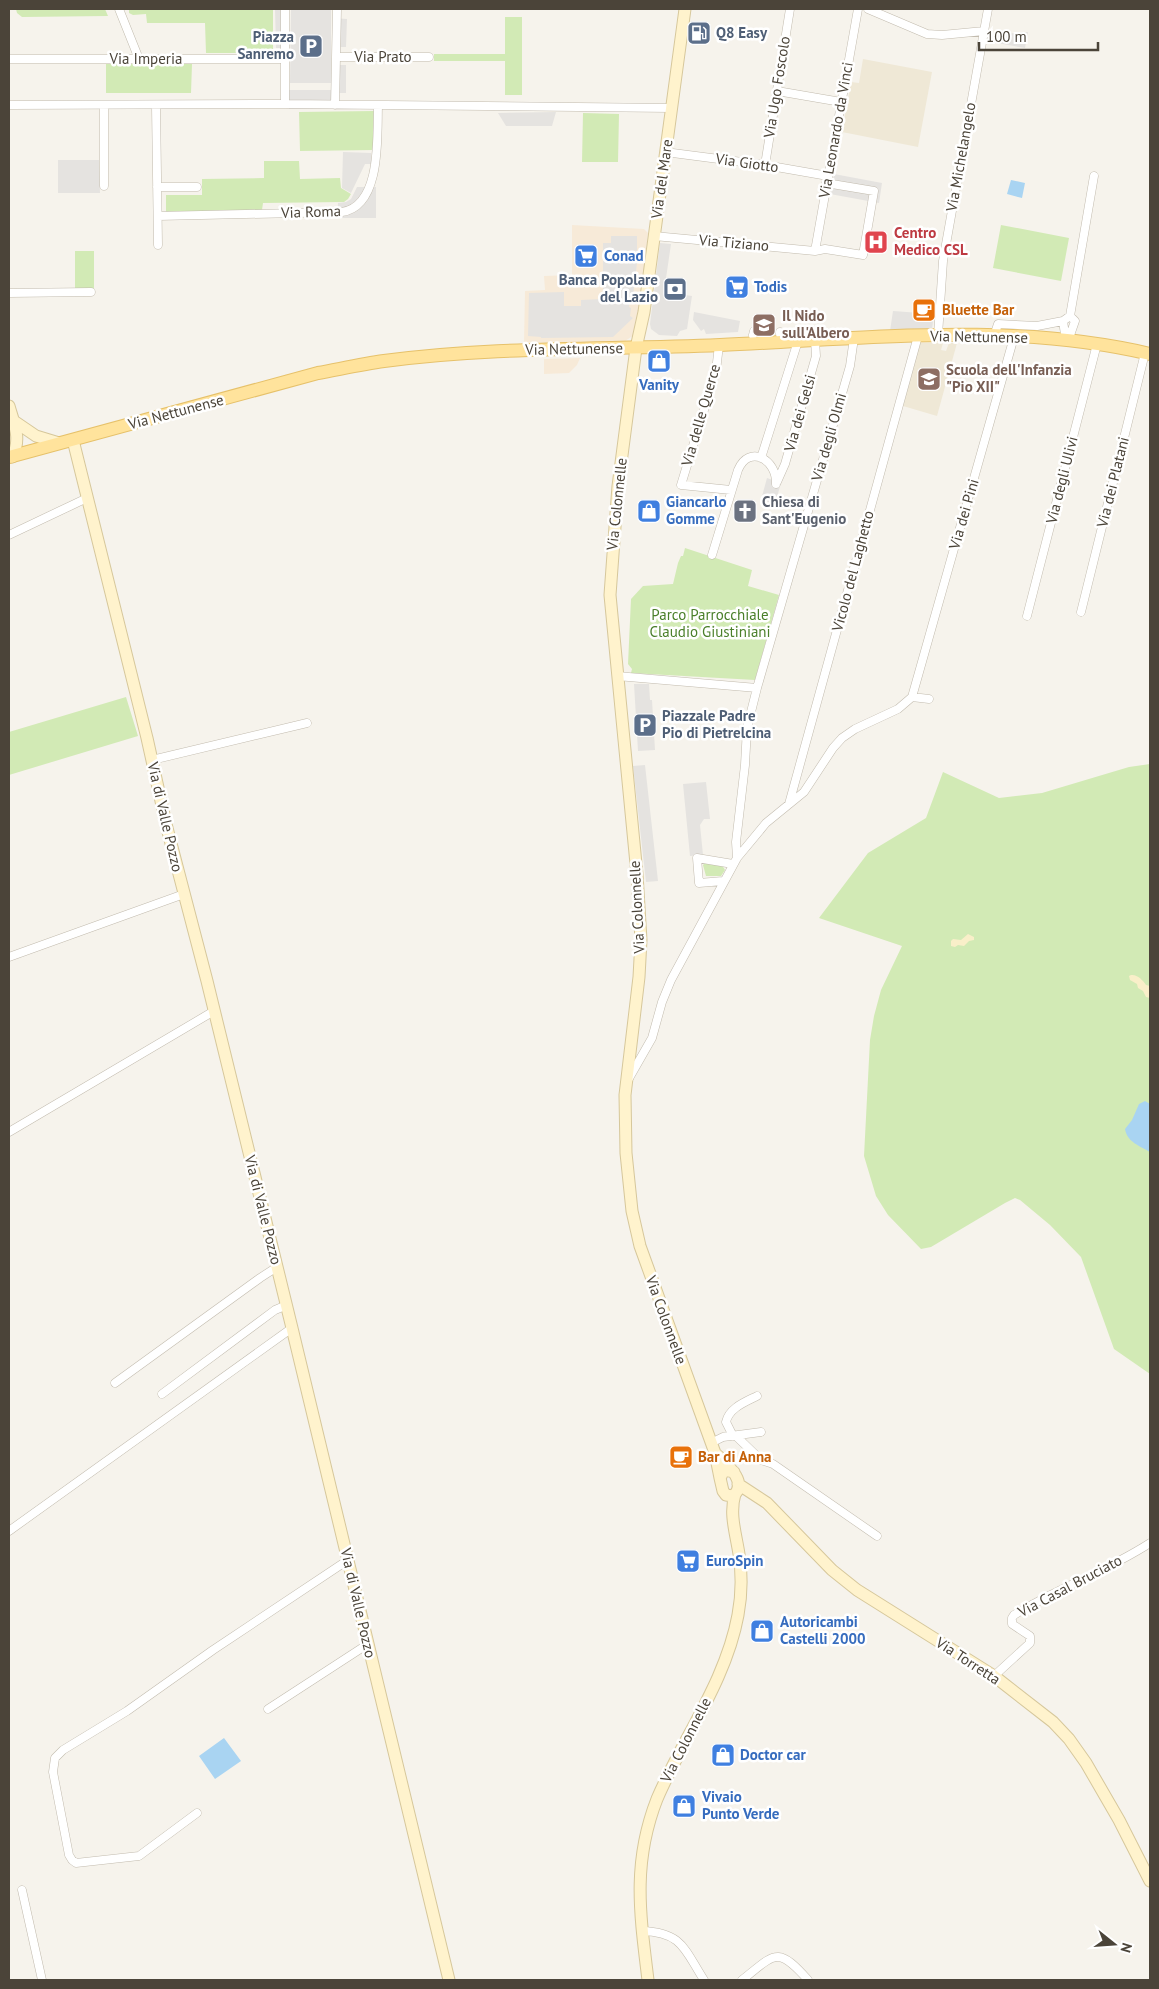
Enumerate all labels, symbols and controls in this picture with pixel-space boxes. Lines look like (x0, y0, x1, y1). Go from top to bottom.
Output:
fuel station icon: Q8 Easy (686, 20, 712, 46)
scale bar (979, 20, 1098, 52)
place label: Q8 Easy (716, 23, 768, 42)
place label: Piazza Sanremo (237, 27, 294, 63)
text: 100 m (986, 27, 1027, 46)
parking icon: Piazza Sanremo (298, 33, 324, 59)
street label: Via Ugo Foscolo (759, 35, 794, 140)
street label: Via Prato (353, 47, 412, 66)
street label: Via Imperia (109, 49, 182, 68)
street label: Via Leonardo da Vinci (814, 60, 857, 200)
street label: Via Michelangelo (941, 101, 979, 214)
street label: Via del Mare (646, 138, 676, 221)
street label: Via Giotto (713, 149, 780, 176)
street label: Via Roma (280, 201, 341, 222)
place label: Centro Medico CSL (894, 223, 968, 259)
hospital icon: Centro Medico CSL (863, 229, 889, 255)
street label: Via Tiziano (697, 230, 770, 255)
supermarket icon: Conad (573, 243, 599, 269)
place label: Conad (604, 246, 644, 265)
place label: Banca Popolare del Lazio (559, 270, 658, 306)
supermarket icon: Todis (724, 274, 750, 300)
bank icon: Banca Popolare del Lazio (662, 276, 688, 302)
place label: Todis (754, 277, 787, 296)
cafe icon: Bluette Bar (911, 297, 937, 323)
place label: Bluette Bar (942, 300, 1015, 319)
place label: Il Nido sull'Albero (782, 306, 850, 342)
school or university icon: Il Nido sull'Albero (751, 312, 777, 338)
street label: Via Nettunense (929, 326, 1028, 347)
street label: Via Nettunense (524, 338, 623, 359)
shop icon: Vanity (646, 348, 672, 374)
place label: Scuola dell'Infanzia "Pio XII" (946, 360, 1072, 396)
street label: Via delle Querce (677, 362, 724, 469)
school or university icon: Scuola dell'Infanzia "Pio XII" (916, 366, 942, 392)
street label: Via dei Gelsi (779, 372, 820, 455)
place label: Vanity (638, 375, 680, 394)
street label: Via Nettunense (125, 390, 226, 434)
street label: Via degli Olmi (807, 391, 850, 484)
street label: Via degli Ulivi (1041, 434, 1082, 527)
street label: Via dei Platani (1092, 435, 1133, 530)
street label: Via Colonnelle (602, 457, 631, 552)
street label: Via dei Pini (944, 476, 983, 552)
place label: Giancarlo Gomme (666, 492, 726, 528)
place label: Chiesa di Sant'Eugenio (762, 492, 846, 528)
shop icon: Giancarlo Gomme (636, 498, 662, 524)
church icon: Chiesa di Sant'Eugenio (732, 498, 758, 524)
street label: Vicolo del Laghetto (827, 508, 878, 634)
park label: Parco Parrocchiale Claudio Giustiniani (649, 605, 771, 641)
place label: Piazzale Padre Pio di Pietrelcina (662, 706, 771, 742)
parking icon: Piazzale Padre Pio di Pietrelcina (632, 712, 658, 738)
street label: Via di Valle Pozzo (143, 759, 187, 874)
street label: Via Colonnelle (625, 860, 648, 955)
street label: Via di Valle Pozzo (240, 1152, 286, 1267)
street label: Via Colonnelle (641, 1272, 691, 1367)
cafe icon: Bar di Anna (668, 1444, 694, 1470)
place label: Bar di Anna (698, 1447, 772, 1466)
street label: Via di Valle Pozzo (336, 1545, 380, 1660)
supermarket icon: EuroSpin (675, 1548, 701, 1574)
street label: Via Casal Bruciato (1014, 1550, 1125, 1621)
place label: EuroSpin (706, 1551, 763, 1570)
place label: Autoricambi Castelli 2000 (780, 1612, 865, 1648)
shop icon: Autoricambi Castelli 2000 (749, 1618, 775, 1644)
street label: Via Torretta (931, 1632, 1004, 1689)
street label: Via Colonnelle (656, 1694, 715, 1786)
shop icon: Doctor car (710, 1742, 736, 1768)
place label: Doctor car (740, 1745, 806, 1764)
place label: Vivaio Punto Verde (701, 1787, 780, 1823)
shop icon: Vivaio Punto Verde (671, 1793, 697, 1819)
north arrow (1089, 1919, 1139, 1969)
text: N (1116, 1941, 1136, 1955)

